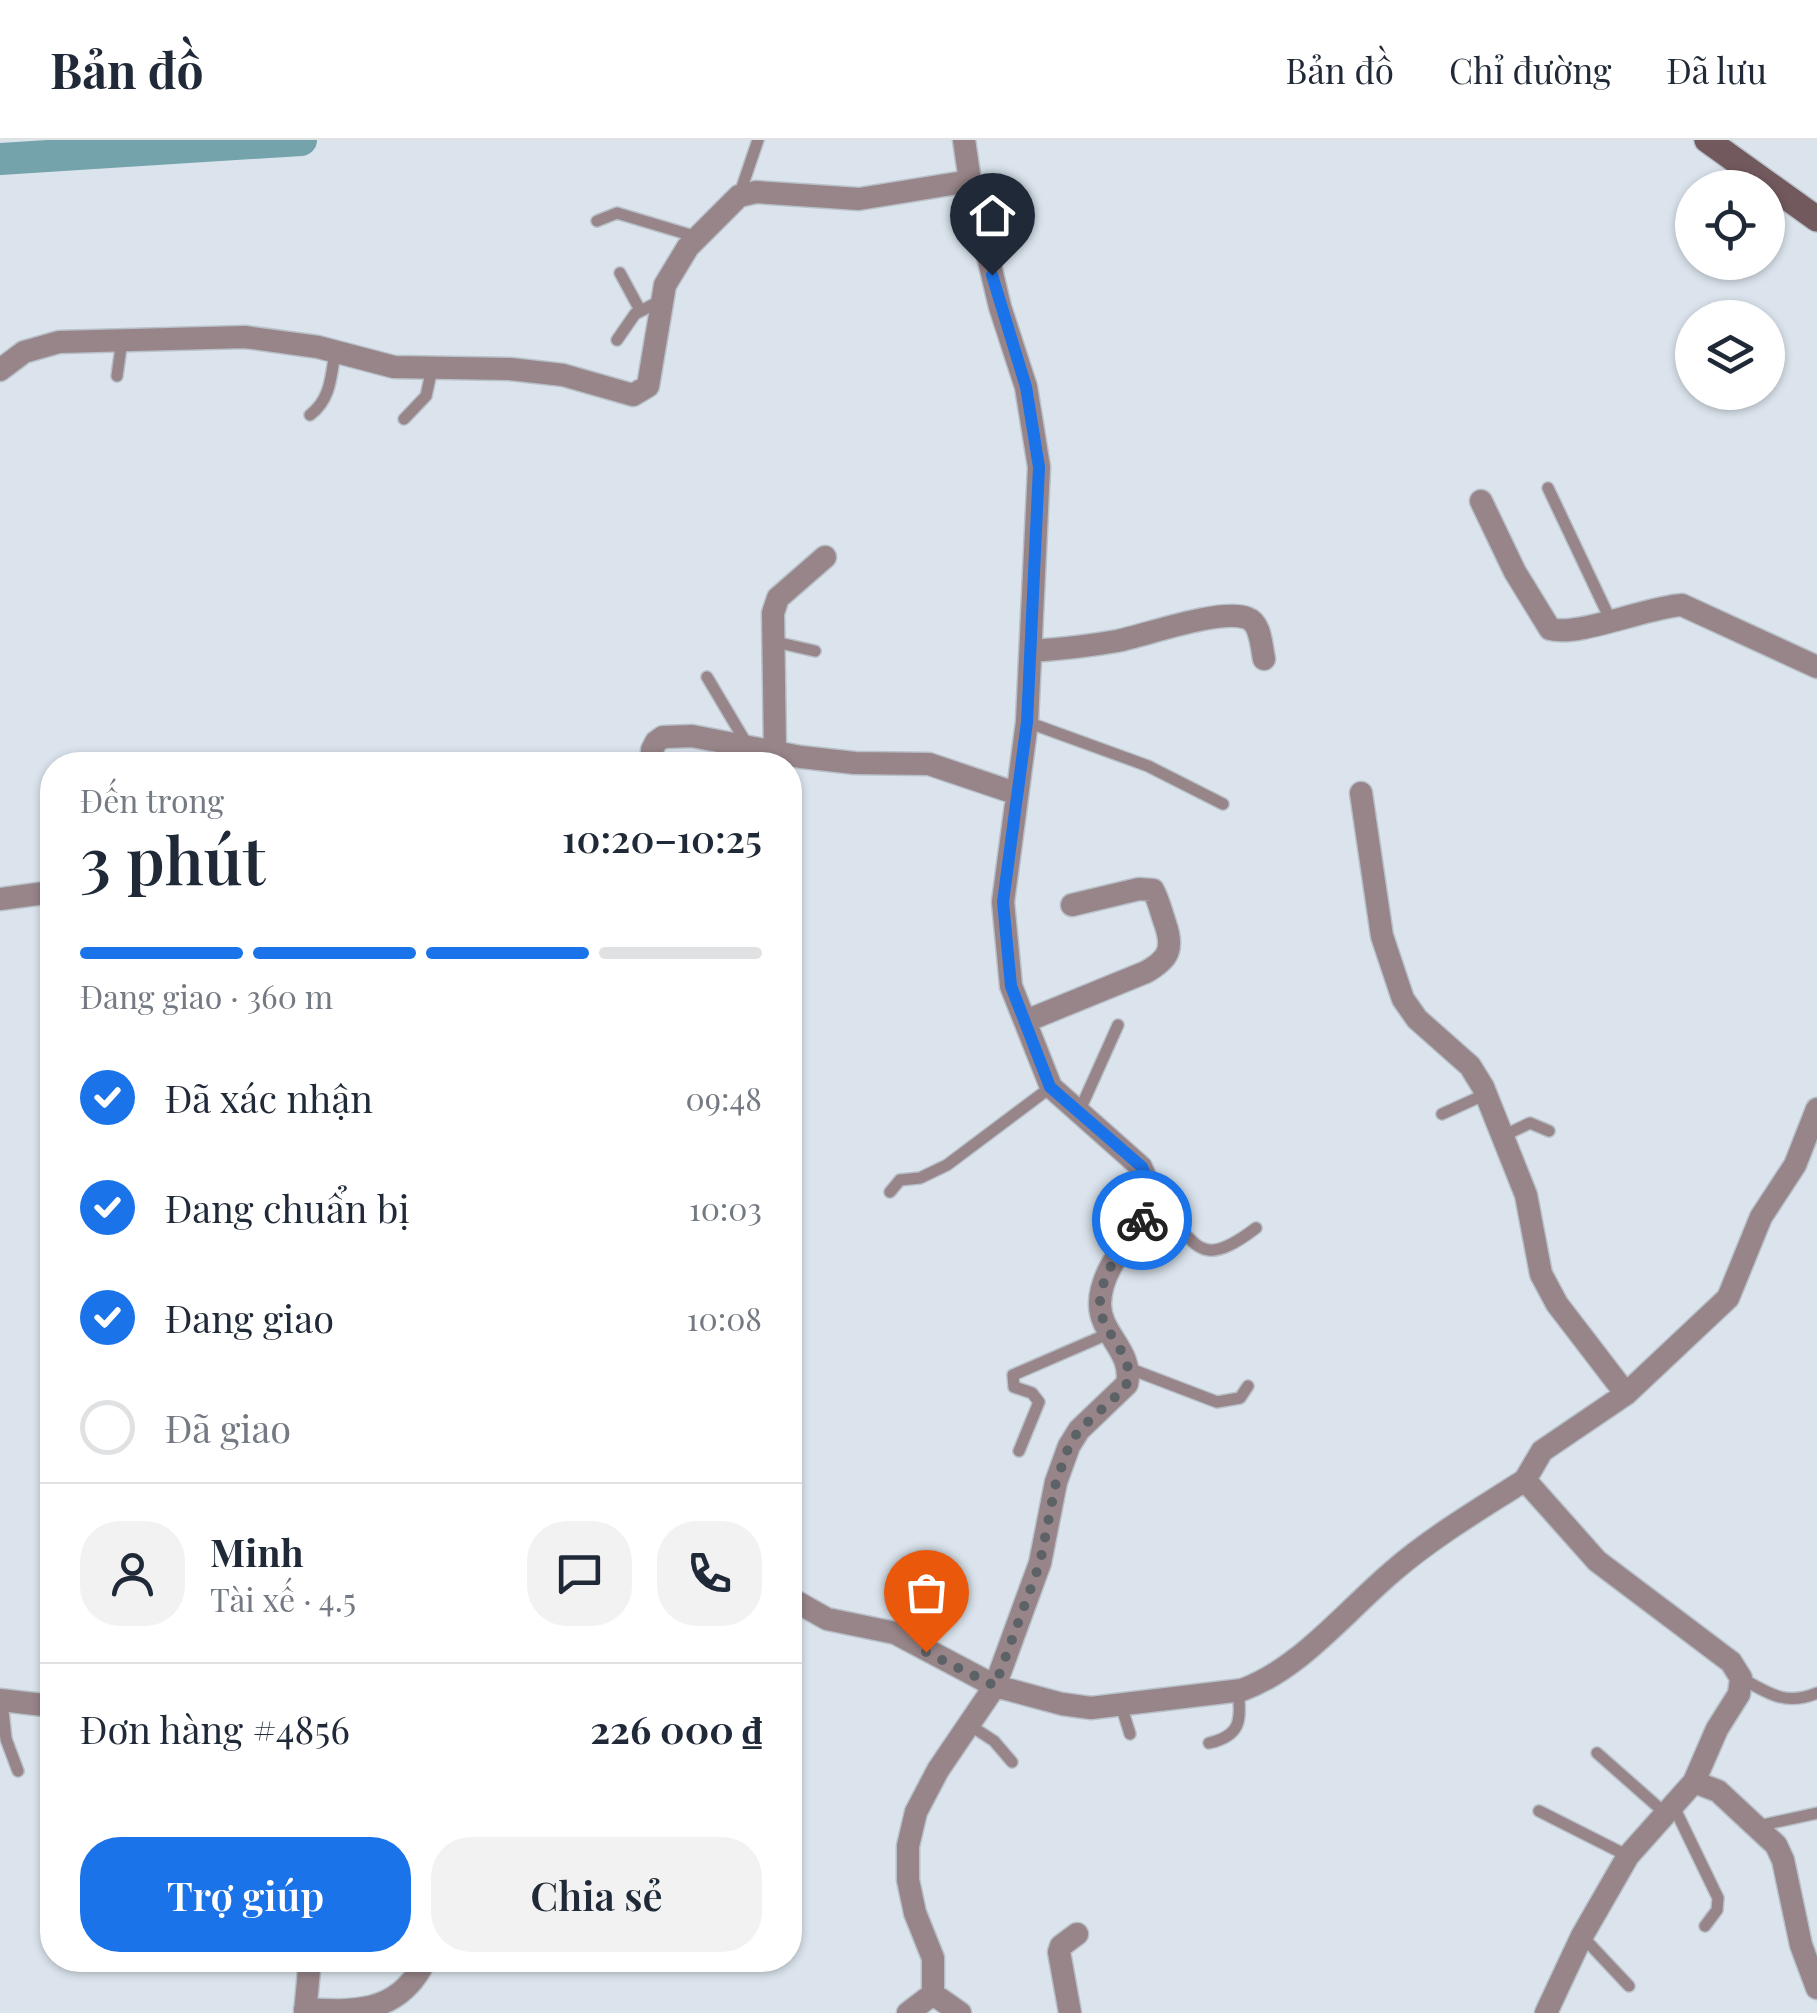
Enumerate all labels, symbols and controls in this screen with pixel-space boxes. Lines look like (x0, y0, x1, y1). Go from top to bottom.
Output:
text: Bản đồ (50, 37, 204, 101)
text: Bản đồ (1286, 46, 1394, 93)
text: Chỉ đường (1449, 46, 1612, 93)
text: Đã lưu (1667, 46, 1767, 93)
map controls (1675, 170, 1785, 410)
button: locate (1675, 170, 1785, 280)
pin (950, 173, 1035, 276)
icon: home (965, 188, 1020, 243)
button: layers (1675, 300, 1785, 410)
text: Đến trong (80, 778, 224, 821)
text: 10:20–10:25 (562, 812, 762, 863)
text: 3 phút (80, 815, 266, 901)
text: Đang giao · 360 m (80, 974, 333, 1017)
icon: check (80, 1070, 135, 1125)
text: Đã xác nhận (165, 1072, 373, 1123)
text: 09:48 (686, 1076, 762, 1119)
courier (1092, 1170, 1192, 1270)
icon: check (80, 1180, 135, 1235)
text: Đang chuẩn bị (165, 1182, 410, 1233)
text: 10:03 (689, 1186, 762, 1229)
icon: bike (1115, 1193, 1170, 1248)
icon: check (80, 1290, 135, 1345)
text: Đang giao (165, 1292, 334, 1343)
text: 10:08 (687, 1296, 762, 1339)
text: Đã giao (165, 1402, 291, 1453)
button: person (80, 1521, 185, 1626)
button: chat (527, 1521, 632, 1626)
button: phone (657, 1521, 762, 1626)
text: Minh (210, 1526, 304, 1577)
pin (884, 1550, 969, 1653)
icon: bag (899, 1565, 954, 1620)
text: Tài xế · 4.5 (210, 1577, 356, 1620)
text: Đơn hàng #4856 (80, 1703, 350, 1754)
text: 226 000 ₫ (590, 1703, 762, 1754)
button: Trợ giúp (80, 1837, 411, 1952)
button: Chia sẻ (431, 1837, 762, 1952)

